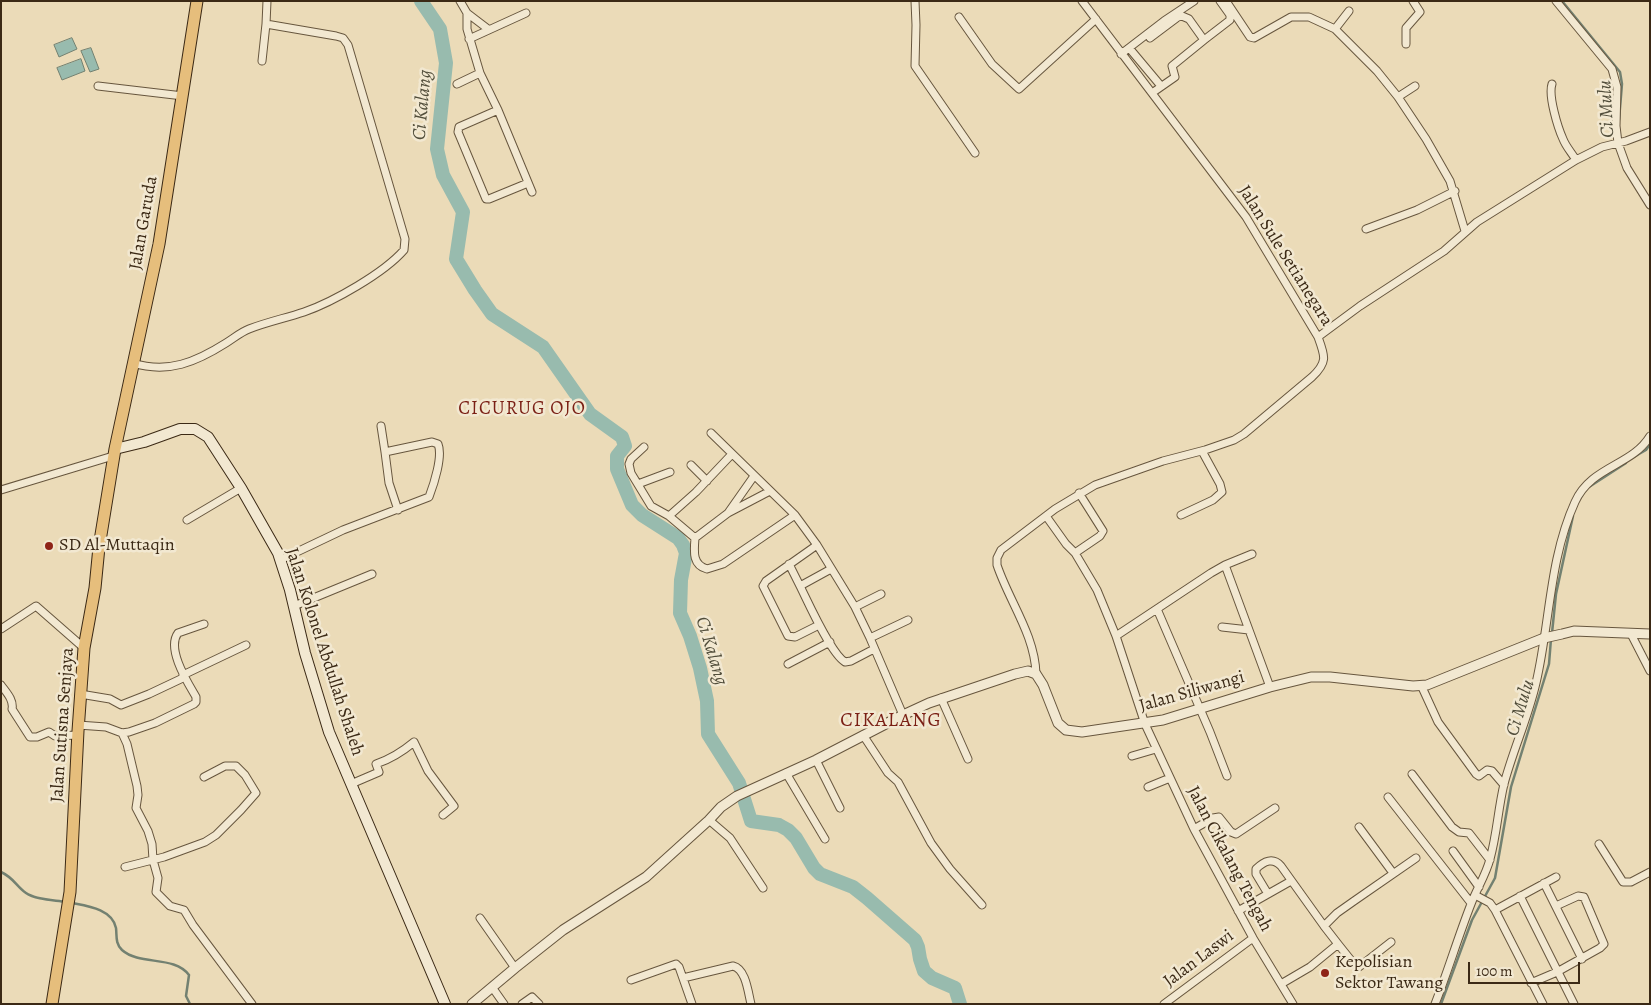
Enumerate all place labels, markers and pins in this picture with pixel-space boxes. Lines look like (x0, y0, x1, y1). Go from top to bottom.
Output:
place label: SD Al-Muttaqin (59, 535, 175, 557)
marker: SD Al-Muttaqin (43, 540, 55, 552)
place label: Kepolisian Sektor Tawang (1335, 952, 1443, 994)
marker: Kepolisian Sektor Tawang (1319, 967, 1331, 979)

